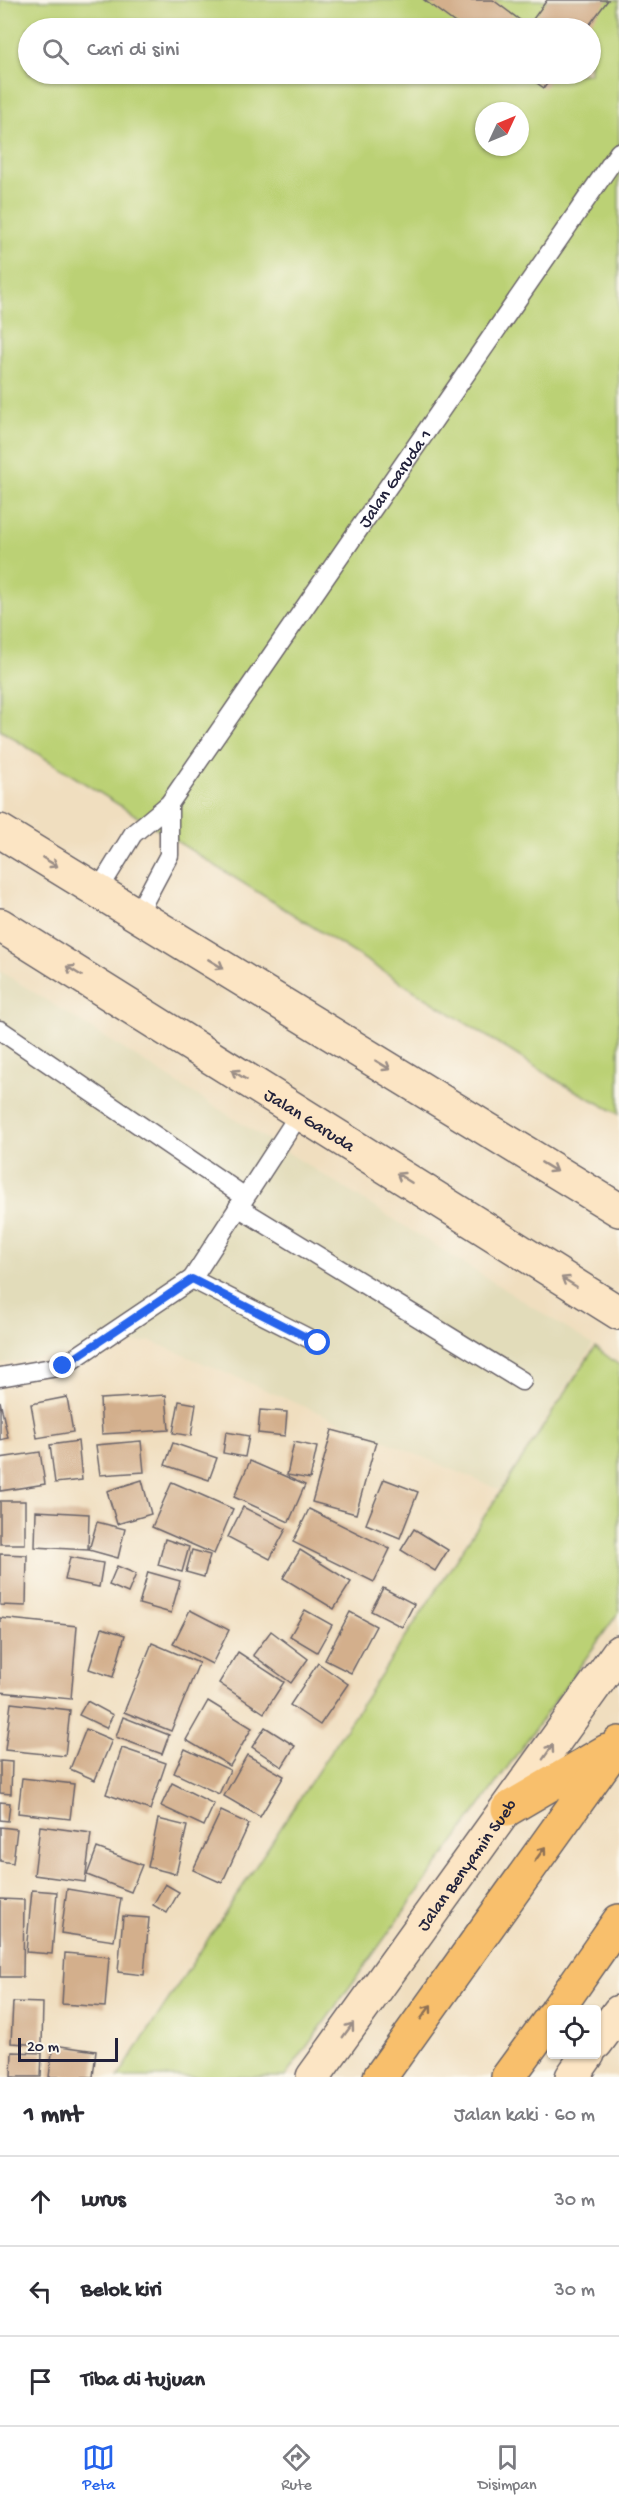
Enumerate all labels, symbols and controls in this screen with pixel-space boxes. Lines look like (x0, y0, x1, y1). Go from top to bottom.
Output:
search box (18, 18, 601, 84)
icon: search (39, 35, 72, 68)
text: Cari di sini (87, 38, 180, 64)
north arrow (475, 102, 529, 156)
street label: Jalan Garuda 1 (355, 426, 437, 532)
one-way arrow (41, 856, 58, 868)
one-way arrow (207, 958, 224, 970)
one-way arrow (66, 965, 83, 977)
one-way arrow (374, 1060, 391, 1072)
one-way arrow (231, 1068, 248, 1080)
street label: Jalan Garuda (260, 1085, 359, 1158)
one-way arrow (540, 1161, 557, 1173)
one-way arrow (396, 1172, 413, 1184)
one-way arrow (561, 1276, 578, 1289)
route start (304, 1329, 330, 1355)
route end (49, 1352, 75, 1378)
one-way arrow (542, 1745, 554, 1761)
street label: Jalan Benyamin Sueb (414, 1795, 523, 1936)
one-way arrow (533, 1846, 546, 1862)
one-way arrow (420, 2005, 432, 2021)
map controls (547, 2005, 601, 2059)
button: locate (547, 2005, 601, 2059)
one-way arrow (342, 2022, 354, 2038)
scale bar (18, 2035, 118, 2062)
text: 20 m (27, 2039, 59, 2058)
text: 1 mnt (24, 2101, 82, 2132)
text: Jalan kaki · 60 m (454, 2105, 595, 2128)
icon: ahead (24, 2185, 57, 2218)
text: Lurus (81, 2188, 126, 2214)
text: 30 m (554, 2190, 595, 2213)
icon: left (24, 2275, 57, 2308)
text: Belok kiri (81, 2278, 162, 2304)
text: 30 m (554, 2280, 595, 2303)
icon: arrive (24, 2365, 57, 2398)
text: Tiba di tujuan (81, 2368, 205, 2394)
tab: Peta (82, 2441, 115, 2496)
tab: Rute (280, 2441, 313, 2496)
tab: Disimpan (478, 2441, 537, 2496)

